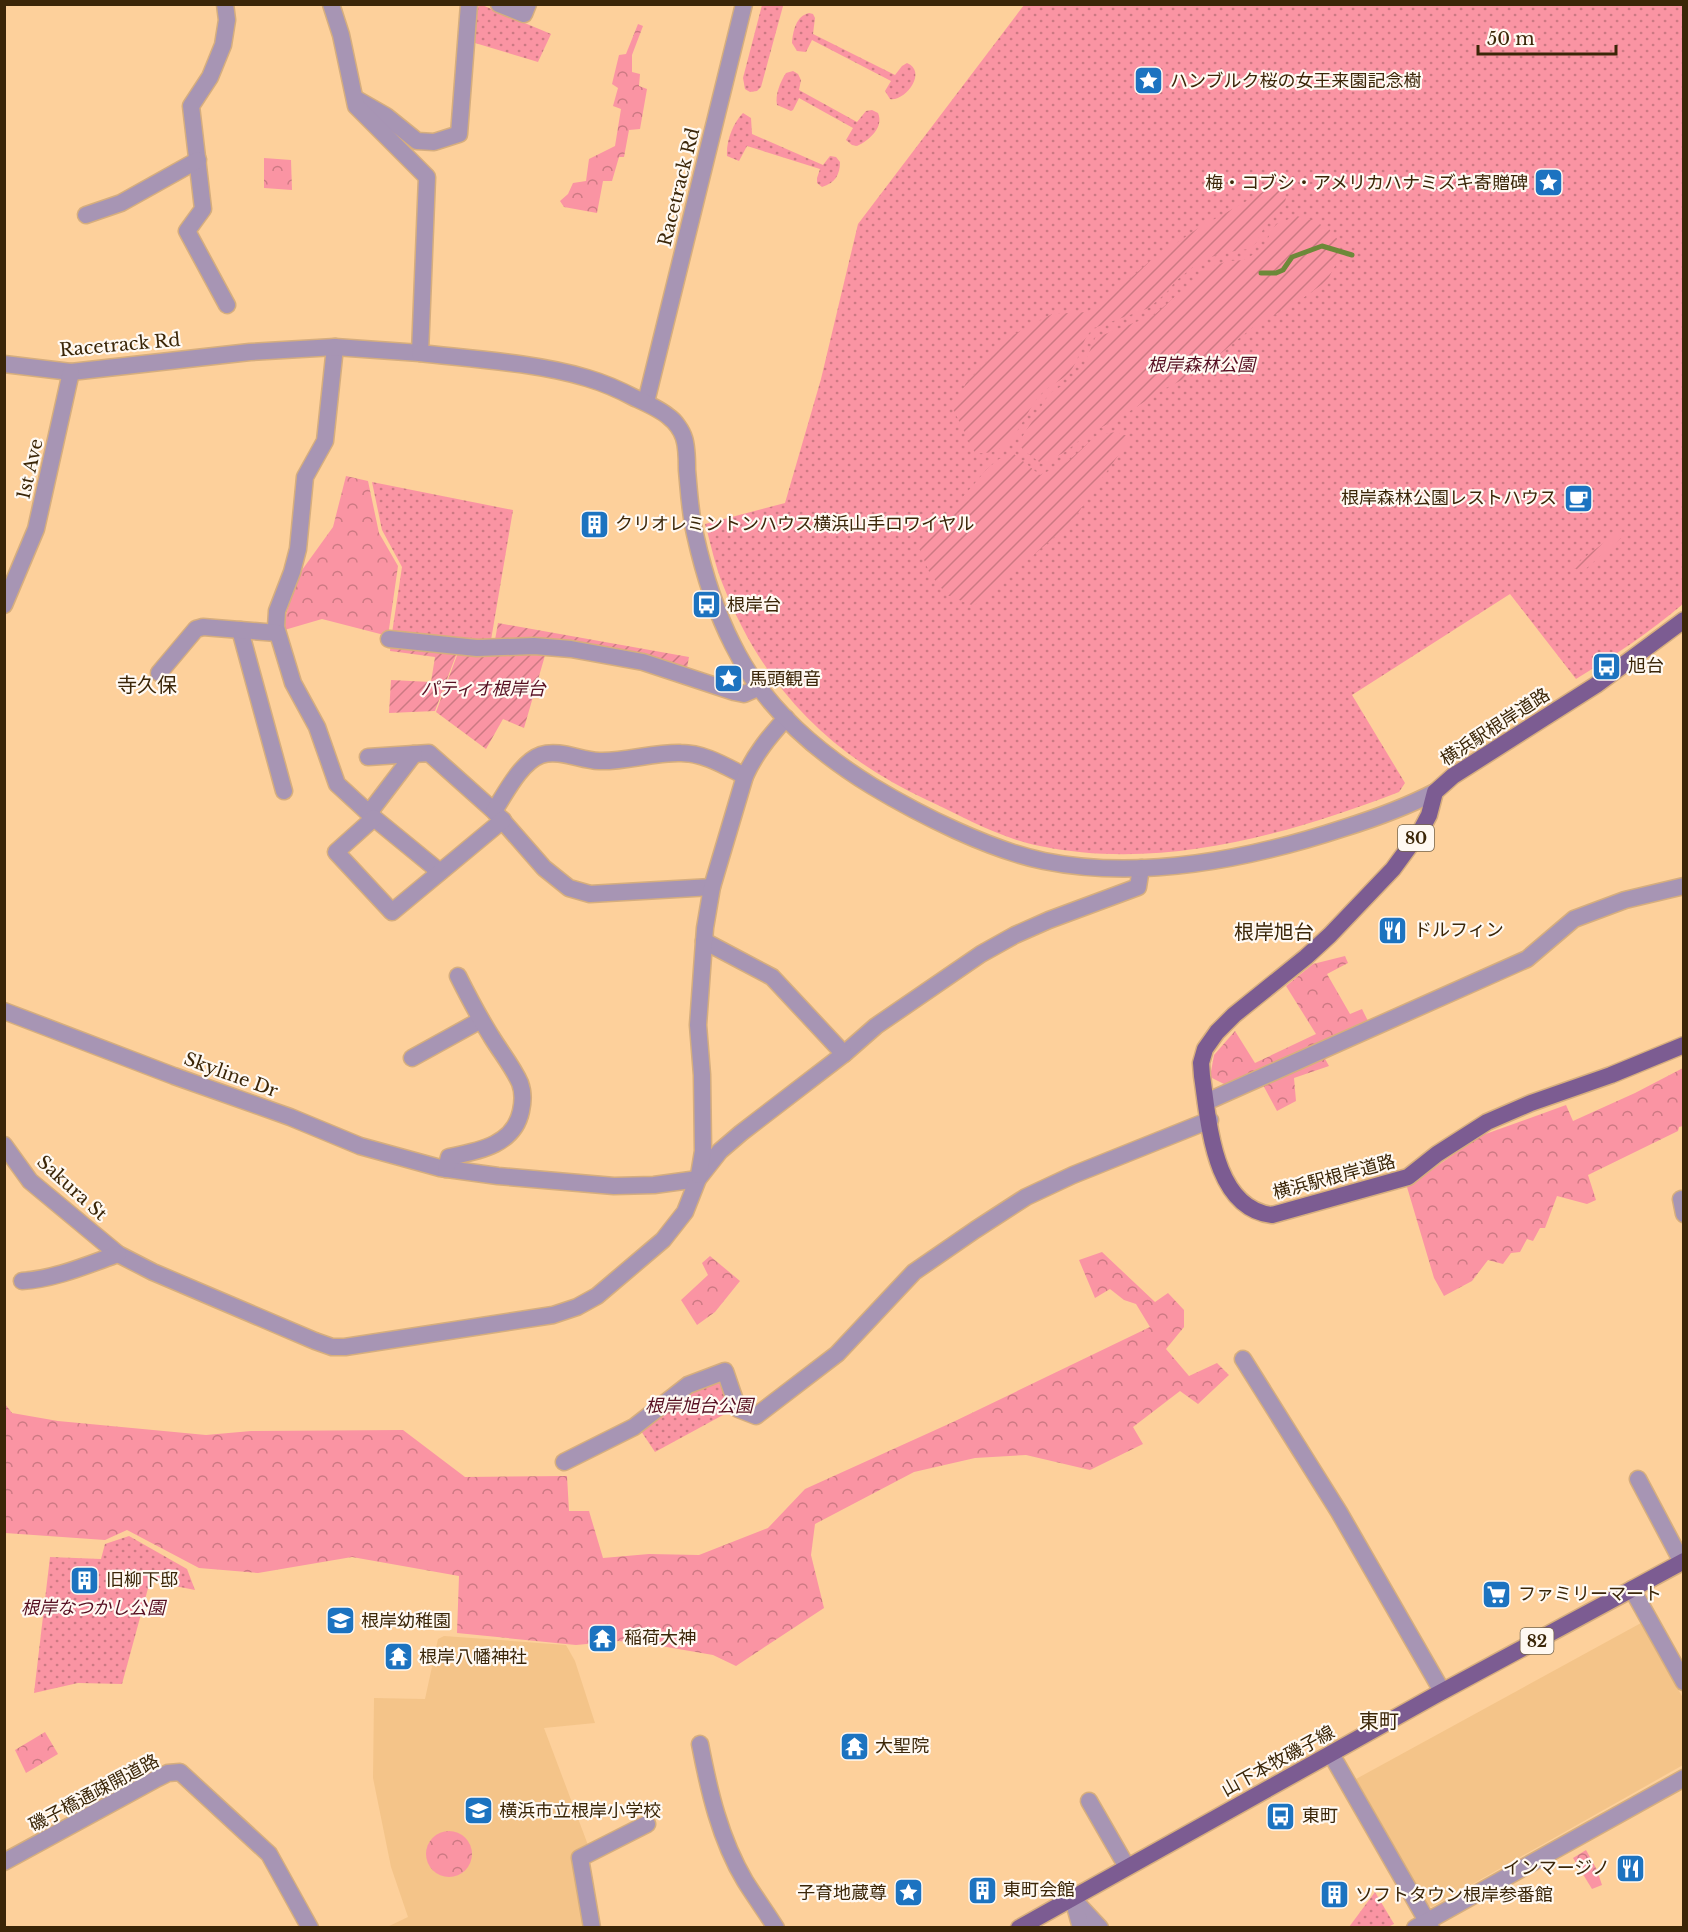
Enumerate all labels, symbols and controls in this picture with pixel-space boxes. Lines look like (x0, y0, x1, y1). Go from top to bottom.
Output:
scale bar (1478, 18, 1616, 56)
text: 50 m (1487, 28, 1535, 50)
place icon: ハンブルク桜の女王来園記念樹 (1133, 65, 1165, 97)
place label: ハンブルク桜の女王来園記念樹 (1170, 70, 1421, 92)
street label: Racetrack Rd (654, 125, 704, 249)
place icon: 梅・コブシ・アメリカハナミズキ寄贈碑 (1533, 167, 1565, 199)
place label: 梅・コブシ・アメリカハナミズキ寄贈碑 (1205, 172, 1528, 194)
street label: Racetrack Rd (59, 329, 181, 361)
park label: 根岸森林公園 (1147, 354, 1258, 376)
street label: 1st Ave (12, 437, 48, 501)
cafe icon: 根岸森林公園レストハウス (1562, 482, 1594, 514)
place label: 根岸森林公園レストハウス (1341, 487, 1557, 509)
building icon: クリオレミントンハウス横浜山手ロワイヤル (578, 508, 610, 540)
place label: クリオレミントンハウス横浜山手ロワイヤル (615, 513, 974, 535)
bus stop icon: 根岸台 (690, 589, 722, 621)
place label: 根岸台 (727, 594, 781, 616)
bus stop icon: 旭台 (1591, 650, 1623, 682)
place label: 旭台 (1628, 655, 1664, 677)
place icon: 馬頭観音 (712, 663, 744, 695)
place label: 馬頭観音 (749, 668, 821, 690)
district label: 寺久保 (117, 673, 177, 697)
park label: パティオ根岸台 (421, 678, 547, 700)
street label: 横浜駅根岸道路 (1436, 683, 1554, 771)
road number: 80 (1398, 825, 1434, 851)
restaurant icon: ドルフィン (1377, 914, 1409, 946)
place label: ドルフィン (1414, 919, 1504, 941)
district label: 根岸旭台 (1234, 920, 1314, 944)
street label: Skyline Dr (181, 1048, 281, 1102)
street label: 横浜駅根岸道路 (1270, 1150, 1398, 1204)
street label: Sakura St (32, 1151, 112, 1225)
park label: 根岸旭台公園 (645, 1395, 756, 1417)
building icon: 旧柳下邸 (69, 1564, 101, 1596)
place label: 旧柳下邸 (106, 1569, 178, 1591)
supermarket icon: ファミリーマート (1481, 1578, 1513, 1610)
place label: ファミリーマート (1518, 1583, 1662, 1605)
park label: 根岸なつかし公園 (21, 1597, 168, 1619)
school or university icon: 根岸幼稚園 (324, 1605, 356, 1637)
place label: 根岸幼稚園 (361, 1610, 451, 1632)
temple icon: 稲荷大神 (587, 1622, 619, 1654)
place label: 稲荷大神 (624, 1627, 696, 1649)
road number: 82 (1520, 1628, 1554, 1654)
temple icon: 根岸八幡神社 (382, 1641, 414, 1673)
place label: 根岸八幡神社 (419, 1646, 527, 1668)
district label: 東町 (1359, 1709, 1399, 1733)
street label: 山下本牧磯子線 (1218, 1721, 1338, 1801)
temple icon: 大聖院 (838, 1730, 870, 1762)
place label: 大聖院 (875, 1735, 929, 1757)
street label: 磯子橋通疎開道路 (25, 1749, 163, 1837)
school or university icon: 横浜市立根岸小学校 (462, 1795, 494, 1827)
place label: 横浜市立根岸小学校 (499, 1800, 661, 1822)
bus stop icon: 東町 (1265, 1800, 1297, 1832)
place label: 東町 (1302, 1805, 1338, 1827)
restaurant icon: インマージノ (1615, 1852, 1647, 1884)
place label: インマージノ (1503, 1857, 1610, 1879)
building icon: 東町会館 (966, 1874, 998, 1906)
place icon: 子育地蔵尊 (892, 1877, 924, 1909)
place label: 東町会館 (1003, 1879, 1075, 1901)
building icon: ソフトタウン根岸参番館 (1318, 1879, 1350, 1911)
place label: 子育地蔵尊 (797, 1882, 887, 1904)
place label: ソフトタウン根岸参番館 (1355, 1884, 1553, 1906)

